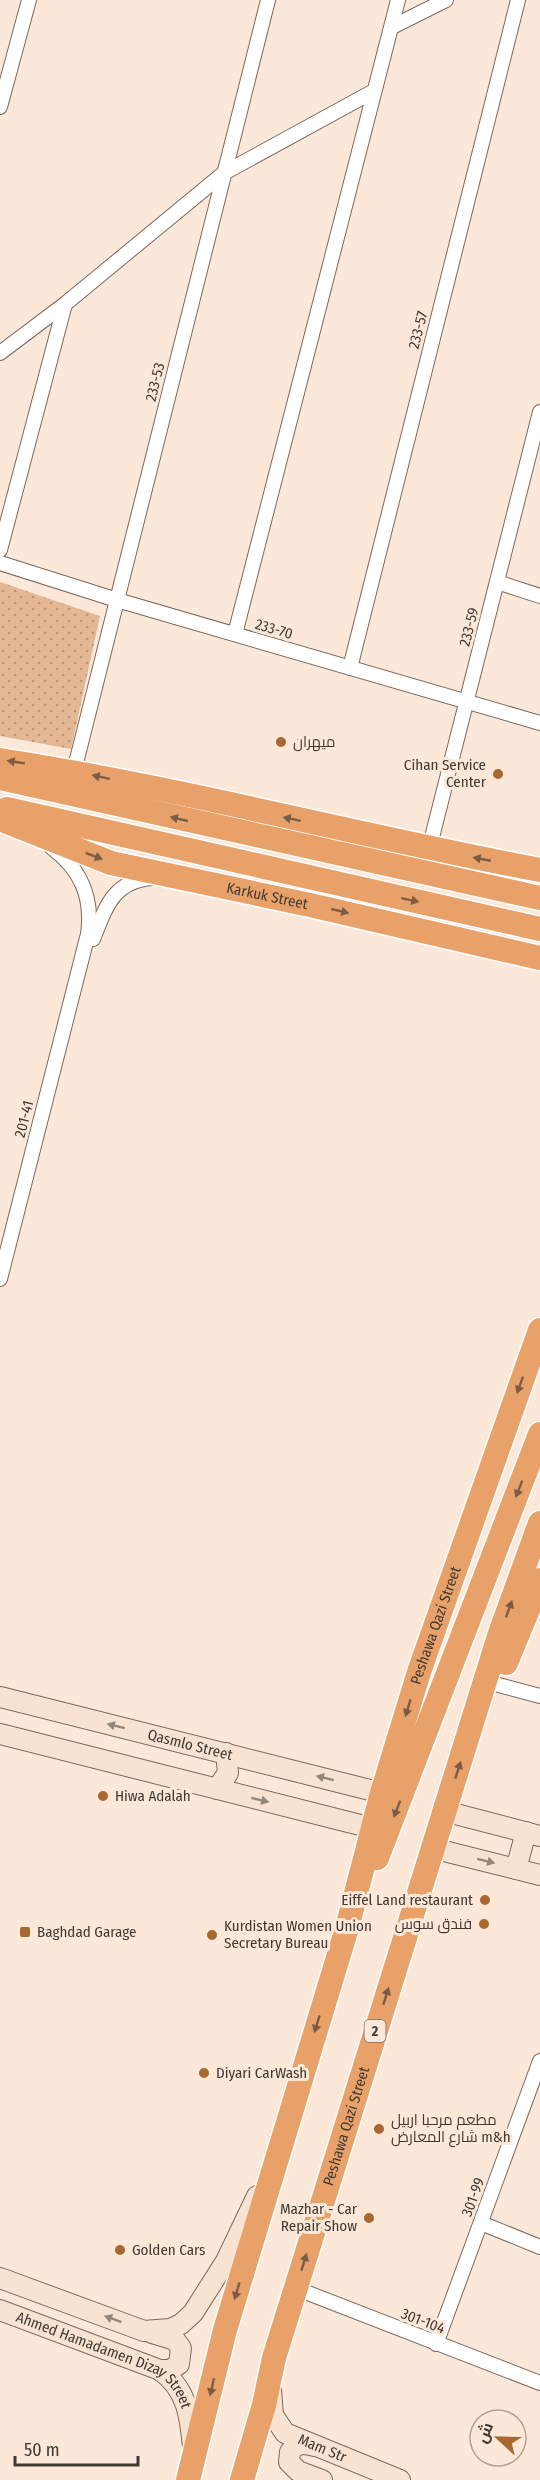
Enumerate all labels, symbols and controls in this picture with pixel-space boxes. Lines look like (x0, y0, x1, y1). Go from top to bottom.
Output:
street label: 233-57 (405, 309, 431, 351)
street label: 233-53 (142, 361, 169, 403)
street label: 233-59 (455, 606, 483, 648)
street label: 233-70 (253, 615, 295, 643)
place label: میهران (293, 733, 335, 752)
marker: میهران (274, 735, 288, 749)
place label: Cihan Service Center (404, 756, 487, 791)
one-way arrow (7, 758, 26, 767)
marker: Cihan Service Center (491, 767, 505, 781)
one-way arrow (91, 772, 110, 781)
one-way arrow (170, 813, 189, 823)
one-way arrow (282, 814, 301, 823)
one-way arrow (85, 851, 103, 861)
one-way arrow (473, 854, 492, 863)
street label: Karkuk Street (225, 879, 310, 913)
one-way arrow (400, 896, 419, 905)
one-way arrow (331, 907, 349, 917)
street label: 201-41 (11, 1099, 37, 1139)
one-way arrow (515, 1377, 525, 1395)
one-way arrow (514, 1480, 524, 1498)
street label: Peshawa Qazi Street (407, 1564, 465, 1687)
one-way arrow (504, 1600, 514, 1618)
one-way arrow (403, 1699, 412, 1717)
one-way arrow (106, 1720, 125, 1730)
street label: Qasmlo Street (146, 1725, 234, 1764)
one-way arrow (454, 1761, 463, 1779)
one-way arrow (316, 1773, 334, 1783)
place label: Hiwa Adalah (115, 1787, 191, 1805)
marker: Hiwa Adalah (96, 1789, 110, 1803)
one-way arrow (251, 1796, 269, 1805)
one-way arrow (392, 1800, 402, 1818)
one-way arrow (477, 1857, 495, 1867)
place label: Eiffel Land restaurant (341, 1891, 473, 1909)
marker: Eiffel Land restaurant (478, 1893, 492, 1907)
place label: فندق سوس (395, 1915, 472, 1934)
place label: Kurdistan Women Union Secretary Bureau (224, 1917, 372, 1952)
marker: فندق سوس (477, 1917, 491, 1931)
place label: Baghdad Garage (37, 1923, 136, 1941)
marker: Baghdad Garage (18, 1925, 32, 1939)
marker: Kurdistan Women Union Secretary Bureau (205, 1928, 219, 1942)
one-way arrow (382, 1987, 391, 2005)
one-way arrow (312, 2015, 321, 2033)
road number: 2 (364, 2020, 386, 2042)
place label: Diyari CarWash (216, 2064, 307, 2082)
street label: Peshawa Qazi Street (319, 2064, 373, 2188)
marker: Diyari CarWash (197, 2066, 211, 2080)
place label: مطعم مرحبا اربيل شارع المعارض m&h (391, 2111, 511, 2148)
marker: مطعم مرحبا اربيل شارع المعارض m&h (372, 2122, 386, 2136)
street label: 301-99 (458, 2175, 488, 2219)
place label: Mazhar - Car Repair Show (280, 2200, 358, 2235)
marker: Mazhar - Car Repair Show (362, 2211, 376, 2225)
place label: Golden Cars (132, 2241, 206, 2259)
marker: Golden Cars (113, 2243, 127, 2257)
one-way arrow (299, 2253, 309, 2271)
one-way arrow (232, 2282, 241, 2300)
street label: 301-104 (399, 2304, 447, 2338)
street label: Ahmed Hamadamen Dizay Street (14, 2308, 195, 2411)
one-way arrow (104, 2314, 122, 2324)
one-way arrow (206, 2378, 216, 2396)
north arrow (468, 2408, 528, 2468)
text: ش (472, 2419, 497, 2446)
scale bar (15, 2429, 138, 2467)
street label: Mam Str (295, 2430, 350, 2466)
text: 50 m (24, 2439, 60, 2461)

